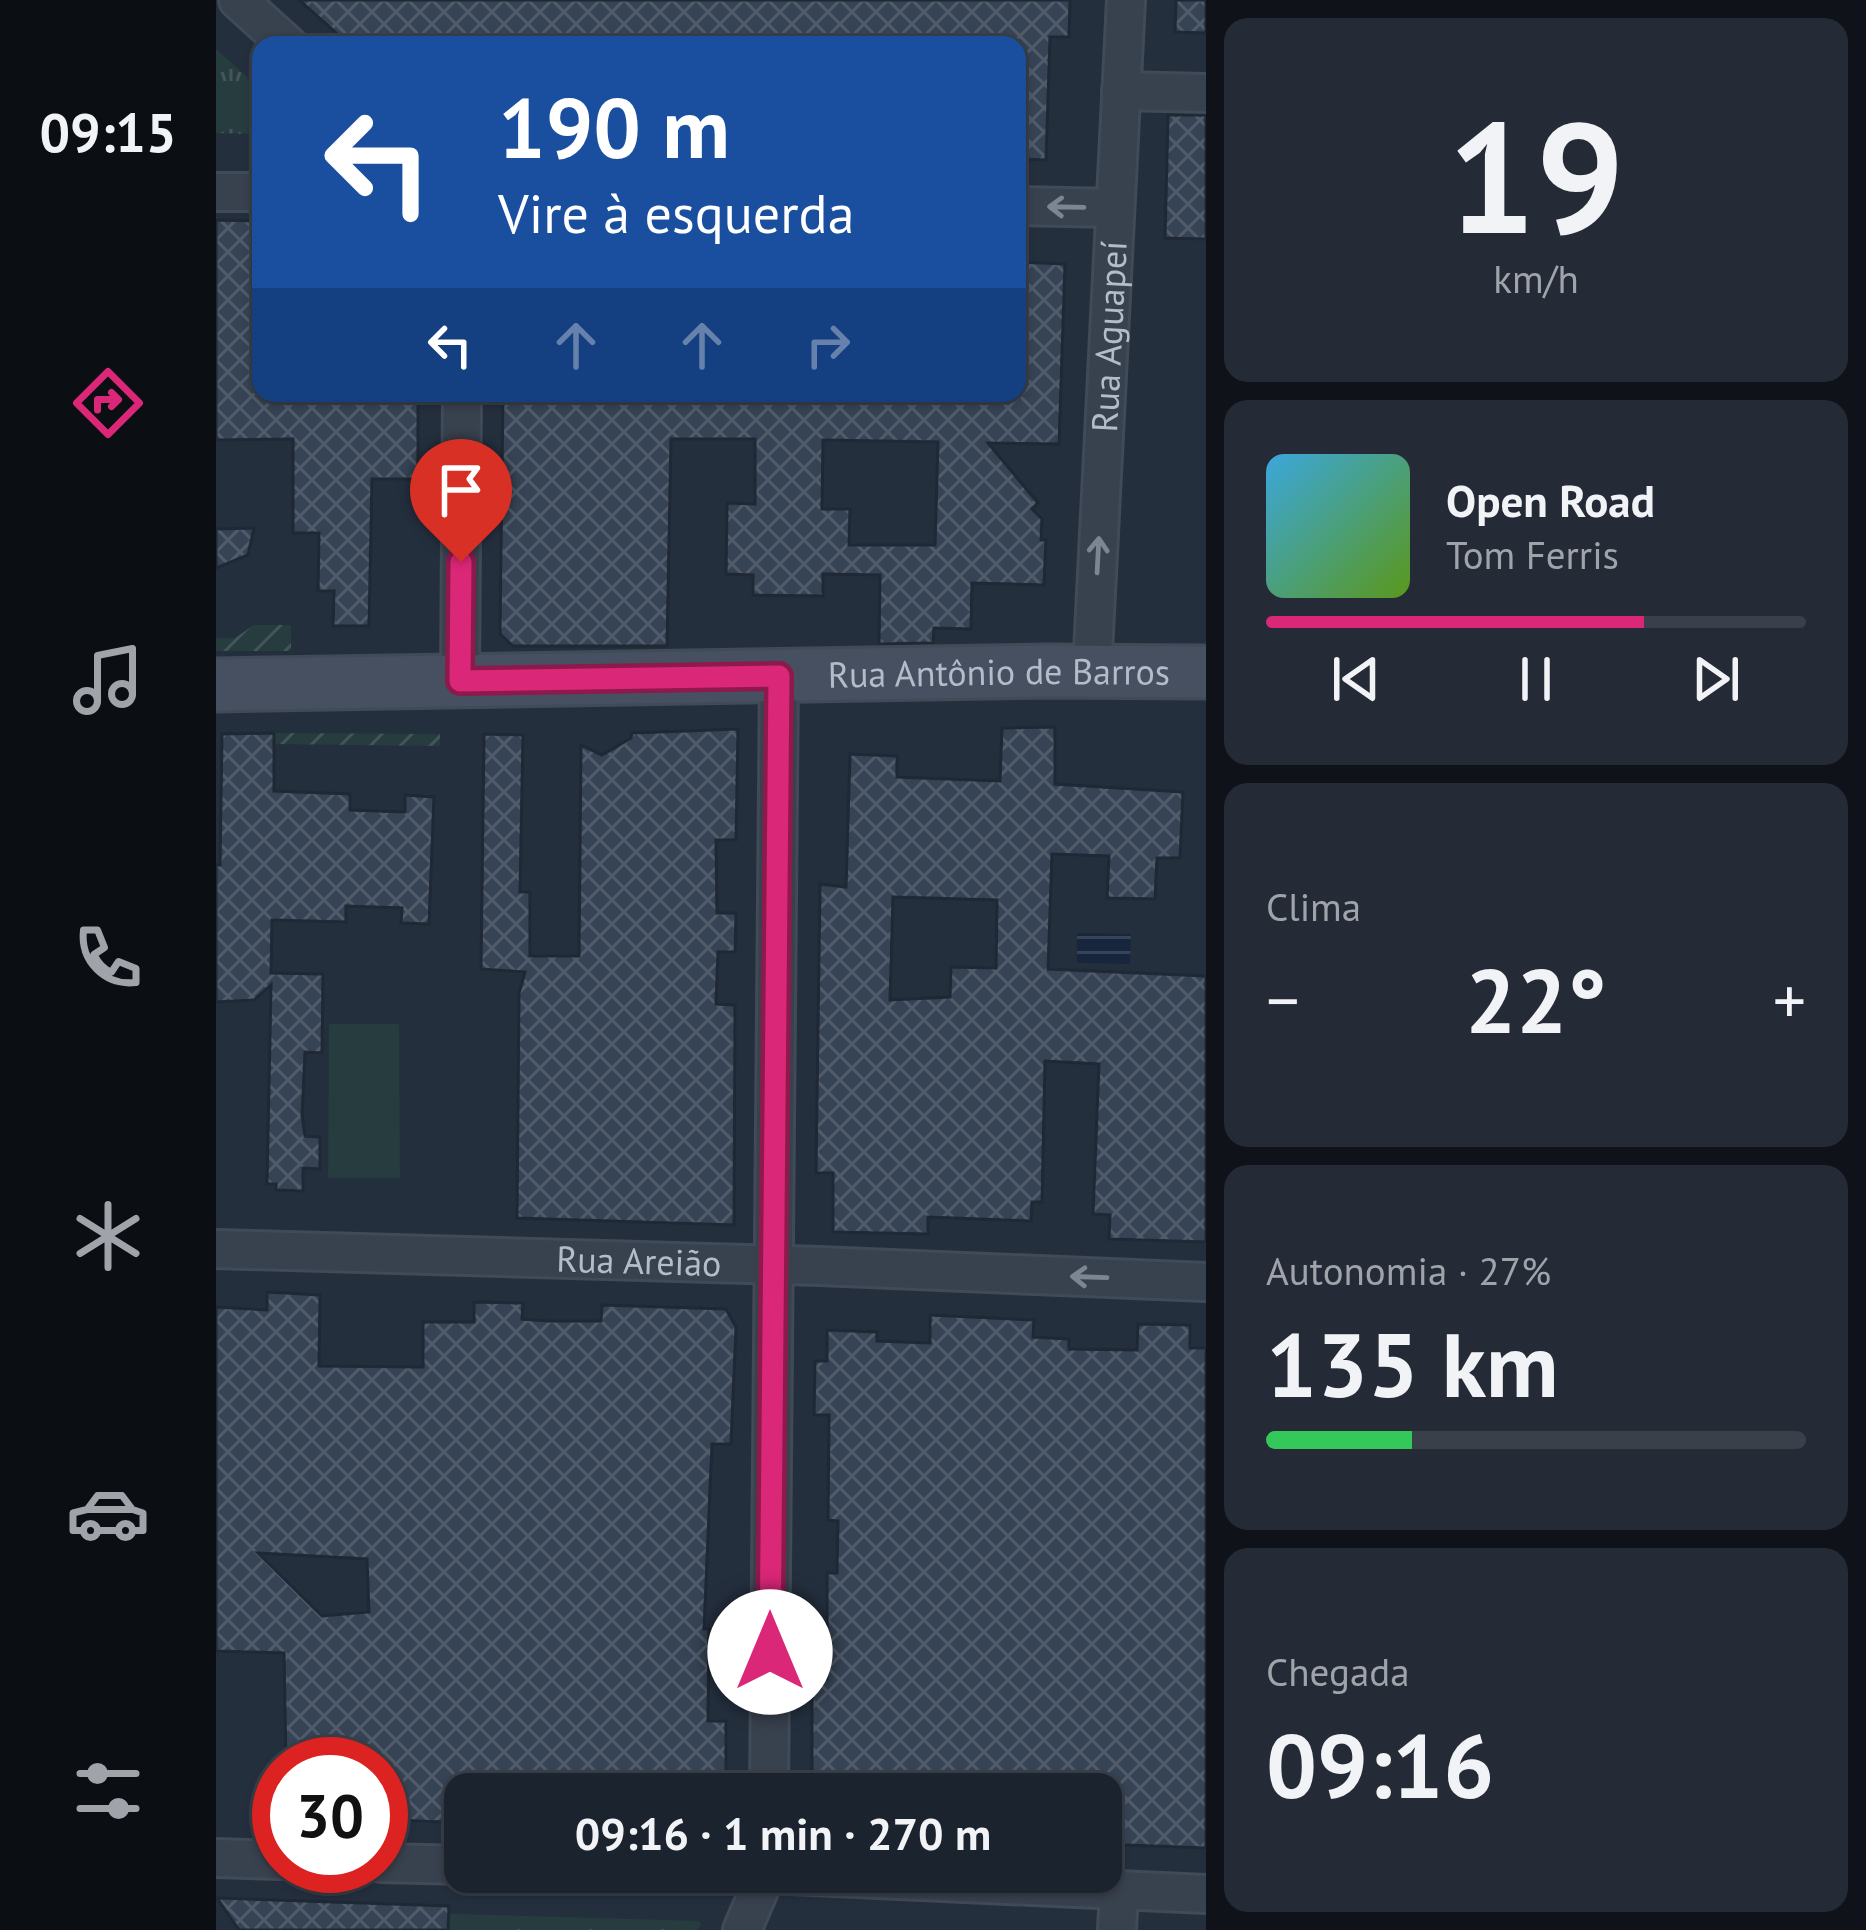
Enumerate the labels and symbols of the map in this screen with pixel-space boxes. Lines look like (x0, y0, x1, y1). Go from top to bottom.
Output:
one-way arrow (1047, 196, 1086, 218)
street label: Rua Aguapeí (1080, 240, 1137, 433)
pin (410, 439, 512, 562)
one-way arrow (1087, 536, 1110, 575)
street label: Rua Antônio de Barros (827, 647, 1170, 698)
street label: Rua Areião (556, 1235, 722, 1286)
one-way arrow (1070, 1265, 1109, 1288)
position arrow (707, 1589, 833, 1715)
speed limit sign: 30 (252, 1737, 408, 1893)

